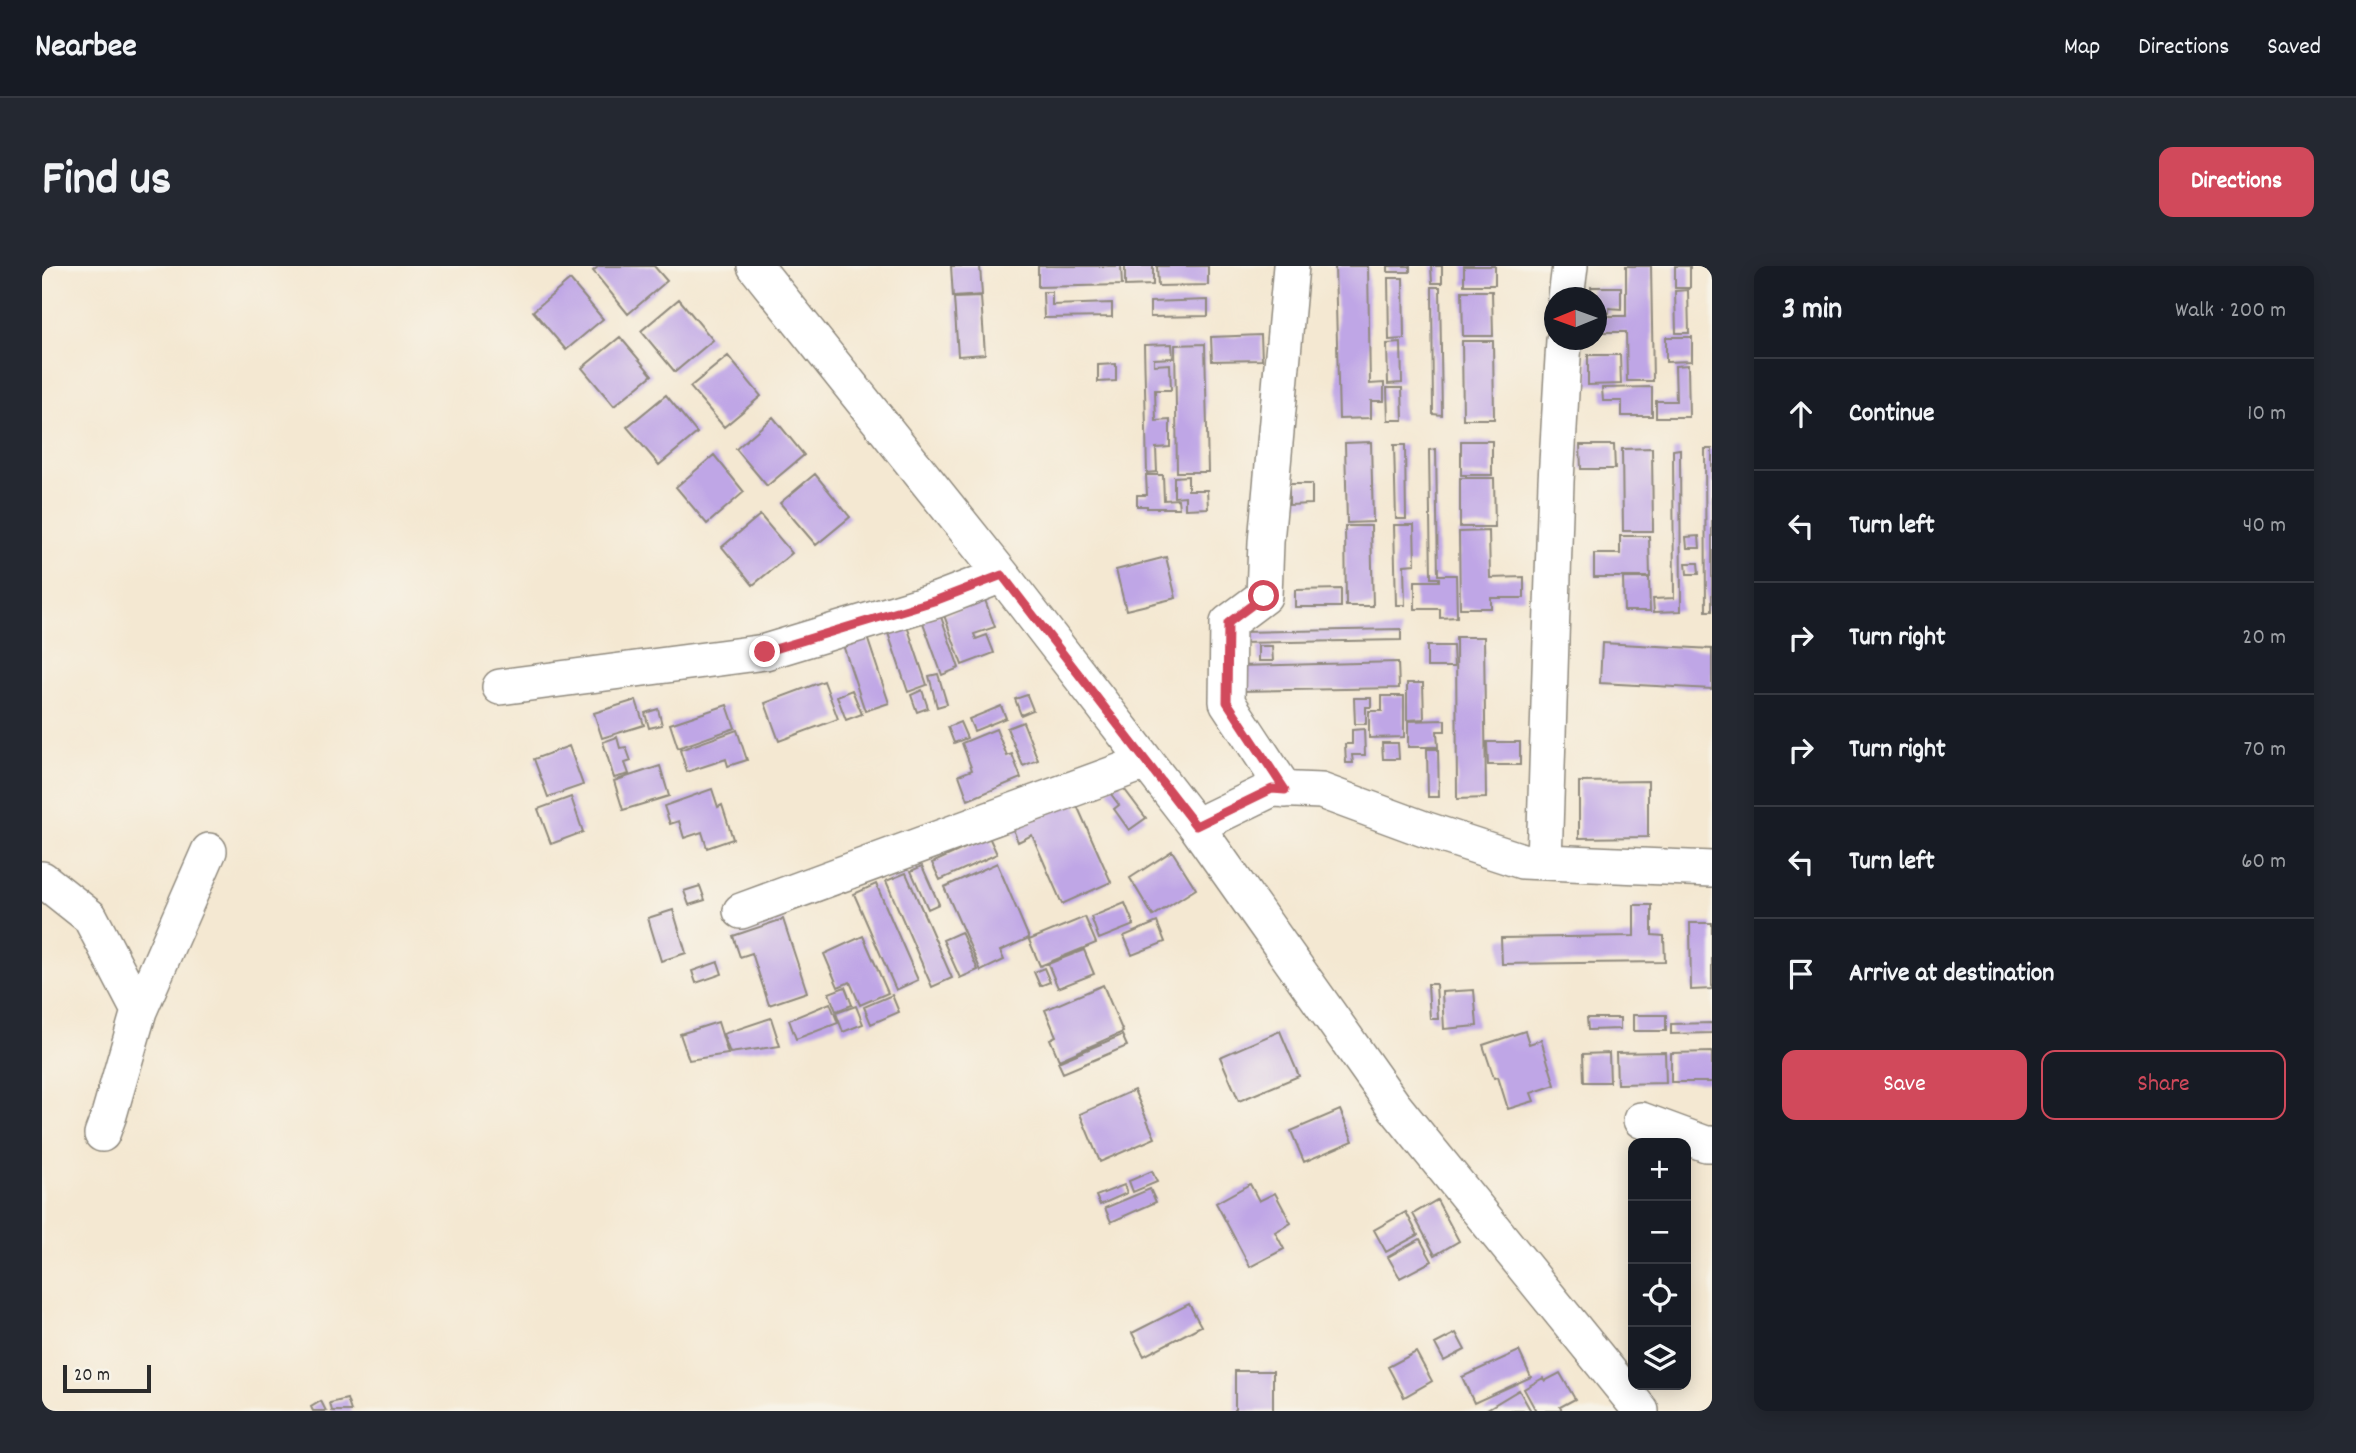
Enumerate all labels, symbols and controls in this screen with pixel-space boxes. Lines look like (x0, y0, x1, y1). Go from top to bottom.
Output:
text: Nearbee (35, 25, 137, 72)
text: Map (2064, 31, 2100, 65)
text: Directions (2138, 31, 2229, 65)
text: Saved (2267, 31, 2321, 65)
text: Find us (42, 147, 171, 217)
button: Directions (2159, 147, 2314, 217)
north arrow (1544, 287, 1607, 350)
text: 3 min (1782, 290, 1842, 333)
text: Walk · 200 m (2175, 295, 2286, 328)
icon: ahead (1782, 395, 1820, 433)
text: Continue (1849, 396, 1934, 433)
text: 10 m (2247, 398, 2286, 431)
icon: left (1782, 507, 1820, 545)
text: Turn left (1849, 508, 1935, 545)
text: 40 m (2243, 510, 2286, 543)
route start (1248, 580, 1279, 611)
icon: right (1782, 619, 1820, 657)
text: Turn right (1849, 620, 1946, 657)
text: 20 m (2242, 622, 2286, 655)
route end (749, 636, 780, 667)
icon: right (1782, 731, 1820, 769)
text: Turn right (1849, 732, 1946, 769)
text: 70 m (2244, 734, 2286, 767)
icon: left (1782, 843, 1820, 881)
text: Turn left (1849, 844, 1935, 881)
text: 60 m (2241, 846, 2286, 879)
icon: arrive (1782, 955, 1820, 993)
text: Arrive at destination (1849, 956, 2054, 993)
button: Save (1782, 1050, 2027, 1120)
button: Share (2041, 1050, 2286, 1120)
map controls (1628, 1138, 1691, 1390)
button: + (1628, 1138, 1691, 1201)
button: − (1628, 1201, 1691, 1264)
button: locate (1628, 1264, 1691, 1327)
button: layers (1628, 1327, 1691, 1390)
scale bar (63, 1362, 150, 1394)
text: 20 m (74, 1363, 110, 1390)

